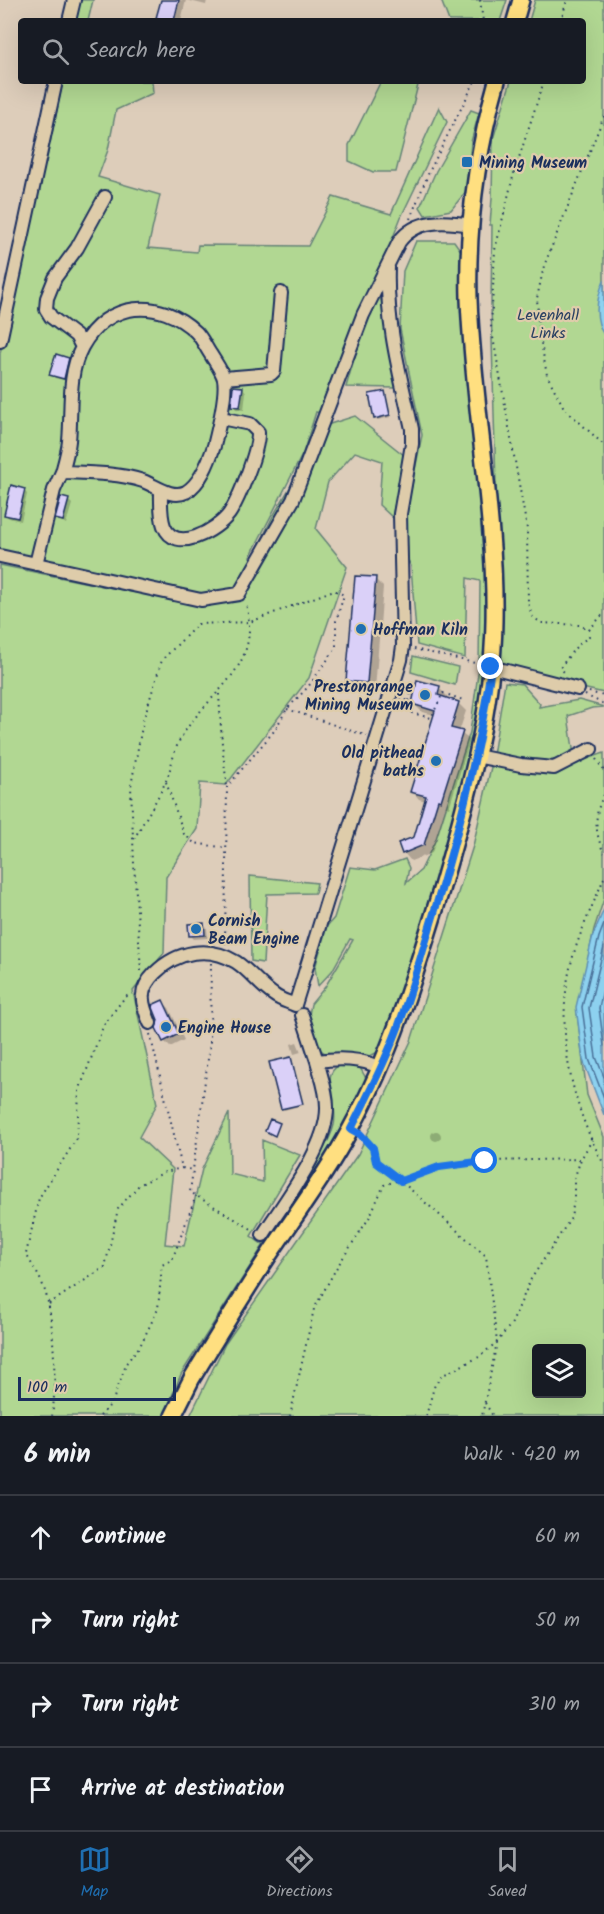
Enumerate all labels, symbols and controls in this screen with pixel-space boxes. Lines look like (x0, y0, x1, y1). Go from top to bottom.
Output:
search box (18, 18, 586, 84)
text: Search here (87, 34, 195, 69)
icon: search (39, 35, 72, 68)
place label: Mining Museum (479, 151, 587, 176)
marker: Mining Museum (460, 155, 474, 169)
park label: Levenhall Links (517, 303, 579, 346)
place label: Hoffman Kiln (373, 618, 468, 643)
marker: Hoffman Kiln (354, 622, 368, 636)
route end (477, 653, 503, 679)
place label: Prestongrange Mining Museum (305, 675, 413, 718)
marker: Prestongrange Mining Museum (418, 688, 432, 702)
place label: Old pithead baths (341, 741, 425, 784)
marker: Old pithead baths (429, 754, 443, 768)
place label: Cornish Beam Engine (208, 909, 300, 952)
marker: Cornish Beam Engine (189, 922, 203, 936)
place label: Engine House (178, 1016, 271, 1041)
marker: Engine House (159, 1020, 173, 1034)
route start (471, 1147, 497, 1173)
map controls (532, 1344, 586, 1398)
button: layers (532, 1344, 586, 1398)
scale bar (18, 1374, 176, 1402)
text: 100 m (27, 1375, 67, 1400)
text: 6 min (24, 1434, 91, 1476)
text: Walk · 420 m (463, 1439, 580, 1471)
text: Continue (81, 1520, 166, 1555)
icon: ahead (24, 1521, 57, 1554)
text: 60 m (535, 1521, 580, 1553)
text: Turn right (81, 1604, 179, 1639)
icon: right (24, 1605, 57, 1638)
text: 50 m (535, 1605, 580, 1637)
text: Turn right (81, 1688, 179, 1723)
icon: right (24, 1689, 57, 1722)
text: 310 m (528, 1689, 580, 1721)
text: Arrive at destination (81, 1772, 284, 1807)
icon: arrive (24, 1773, 57, 1806)
tab: Map (78, 1843, 111, 1904)
tab: Directions (266, 1843, 333, 1904)
tab: Saved (488, 1843, 526, 1904)

